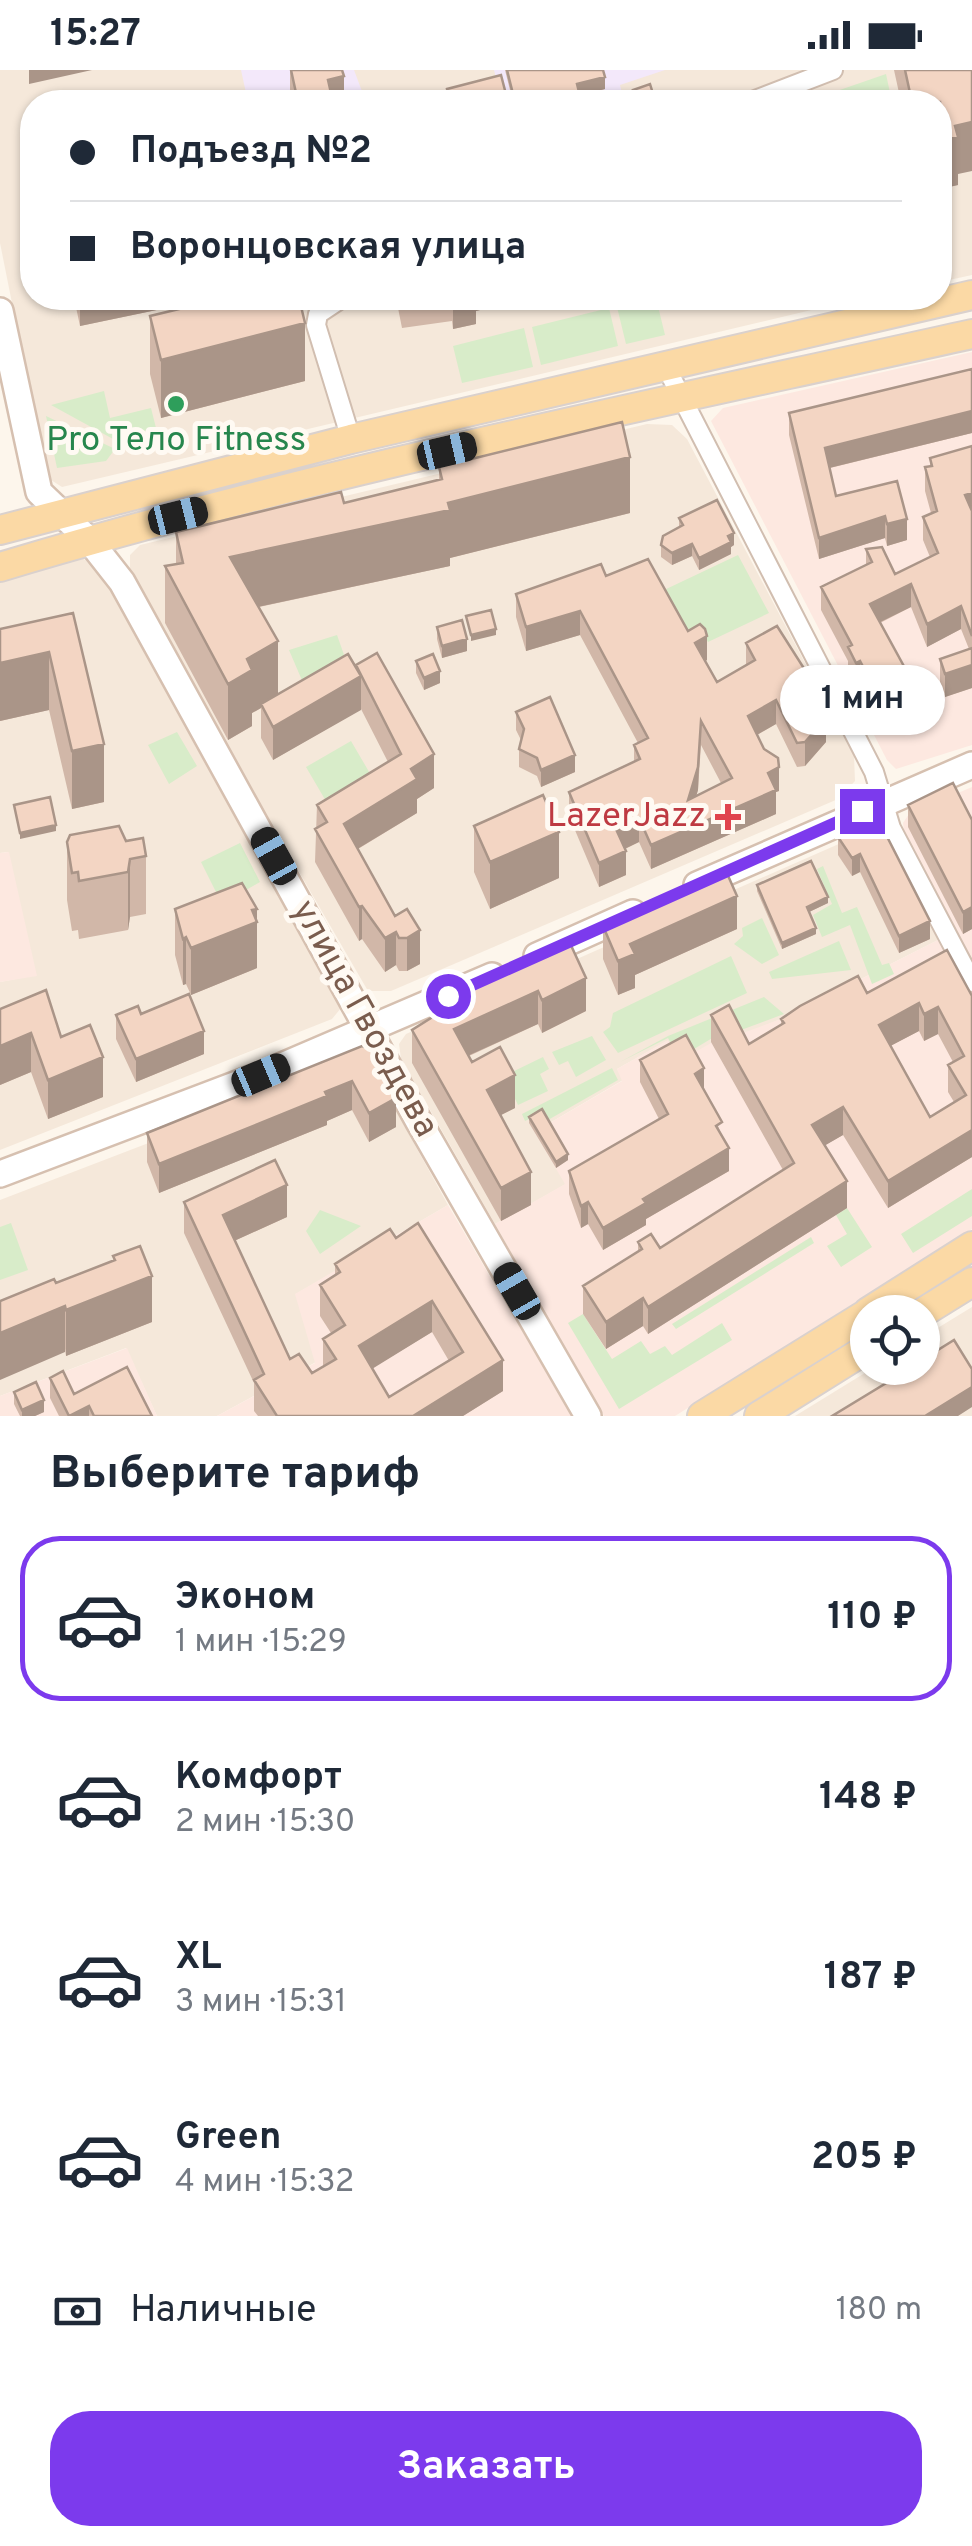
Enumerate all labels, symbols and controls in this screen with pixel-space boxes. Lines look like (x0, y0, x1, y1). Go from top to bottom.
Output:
text: 15:27 (50, 11, 141, 60)
text: Подъезд №2 (130, 128, 372, 177)
text: Воронцовская улица (130, 224, 526, 273)
marker: Pro Тело Fitness (165, 393, 187, 415)
place label: Pro Тело Fitness (46, 419, 306, 463)
car (414, 430, 480, 472)
car (145, 494, 211, 538)
callout: 1 мин (780, 666, 944, 736)
text: 1 мин (821, 680, 904, 720)
route end (840, 789, 885, 834)
place label: LazerJazz (547, 795, 706, 839)
marker: LazerJazz (715, 804, 741, 830)
car (246, 822, 302, 890)
street label: улица Гвоздева (281, 893, 447, 1145)
route start (426, 974, 471, 1019)
car (228, 1049, 294, 1101)
car (489, 1258, 545, 1324)
map controls (850, 1295, 940, 1385)
button: locate (850, 1295, 940, 1385)
text: Выберите тариф (50, 1447, 420, 1504)
icon: car (55, 1574, 145, 1664)
text: Эконом (175, 1574, 315, 1623)
text: 110 ₽ (827, 1594, 917, 1643)
text: 1 мин · 15:29 (175, 1623, 347, 1663)
icon: car (55, 1754, 145, 1844)
text: Комфорт (175, 1754, 342, 1803)
text: 148 ₽ (819, 1774, 917, 1823)
text: 2 мин · 15:30 (175, 1803, 355, 1843)
icon: car (55, 1934, 145, 2024)
text: XL (175, 1934, 222, 1983)
text: 187 ₽ (824, 1954, 917, 2003)
text: 3 мин · 15:31 (175, 1983, 347, 2023)
icon: car (55, 2114, 145, 2204)
text: Green (175, 2114, 281, 2163)
text: 205 ₽ (811, 2134, 917, 2183)
text: 4 мин · 15:32 (175, 2163, 354, 2203)
icon: cash (50, 2284, 105, 2339)
text: Наличные (130, 2287, 317, 2336)
text: 180 m (836, 2291, 922, 2331)
button: Заказать (50, 2411, 922, 2526)

